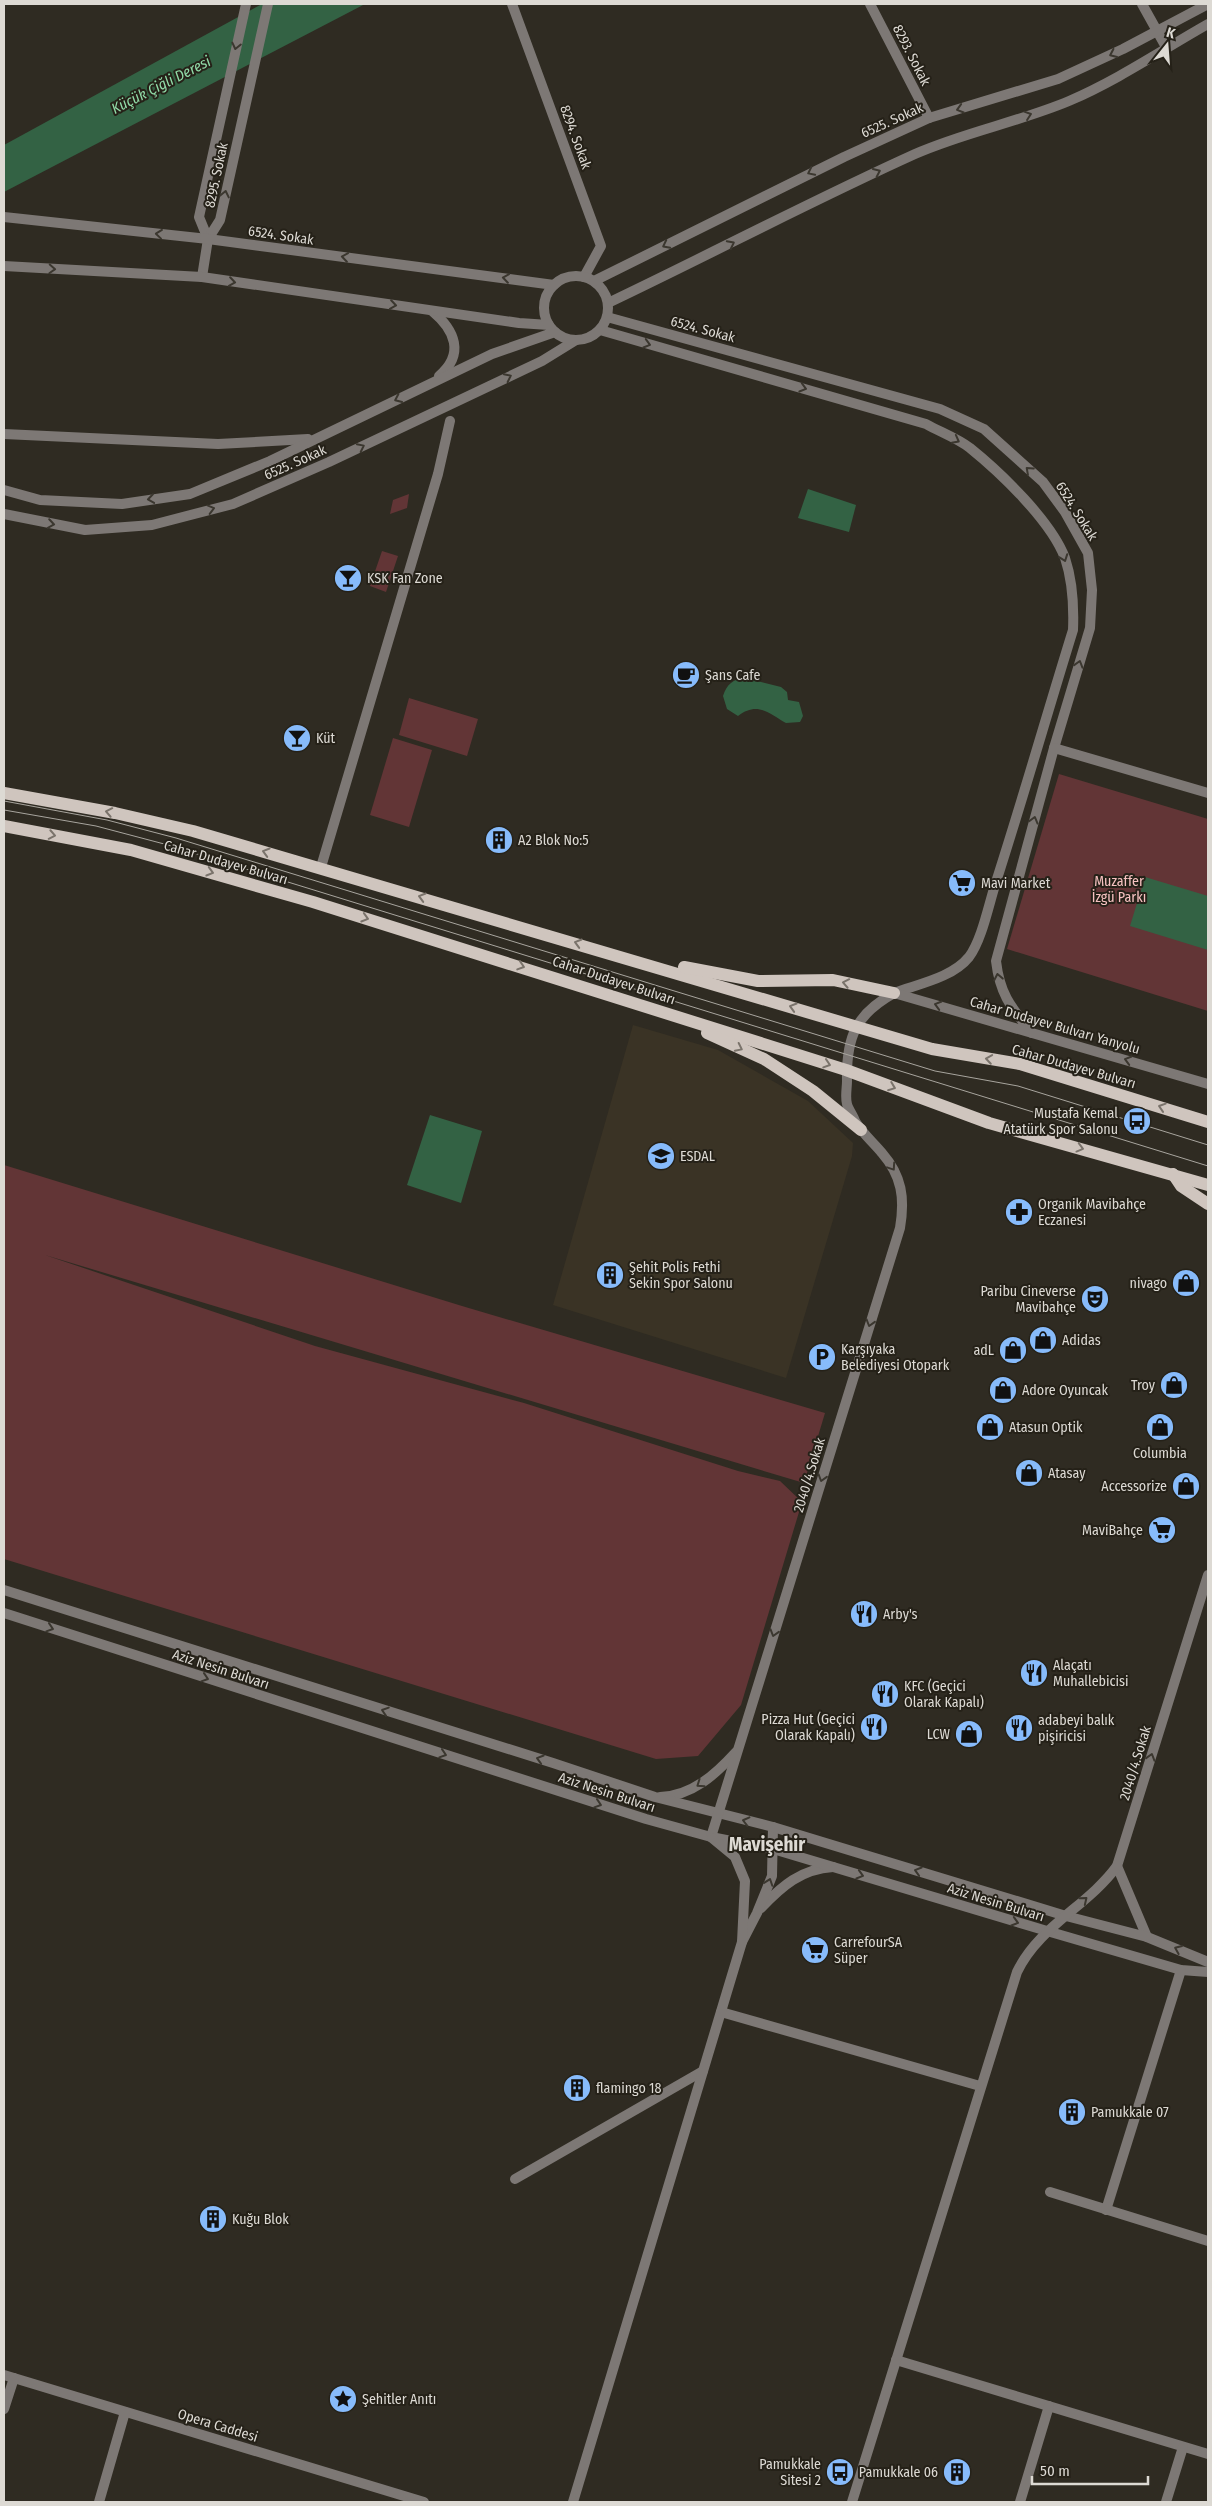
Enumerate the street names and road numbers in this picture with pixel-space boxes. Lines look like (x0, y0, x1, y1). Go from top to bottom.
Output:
street label: 8293. Sokak (889, 22, 934, 89)
street label: 6525. Sokak (859, 99, 926, 142)
street label: 8294. Sokak (556, 103, 595, 172)
street label: 8295. Sokak (201, 140, 232, 209)
street label: 6524. Sokak (247, 222, 315, 249)
street label: 6524. Sokak (669, 313, 737, 346)
street label: 6525. Sokak (262, 441, 329, 484)
street label: 6524. Sokak (1052, 479, 1102, 544)
street label: Cahar Dudayev Bulvarı (162, 837, 290, 888)
street label: Cahar Dudayev Bulvarı (550, 953, 677, 1008)
street label: Cahar Dudayev Bulvarı Yanyolu (968, 993, 1142, 1058)
street label: Cahar Dudayev Bulvarı (1010, 1041, 1138, 1092)
street label: 2040/4.Sokak (790, 1435, 829, 1515)
street label: Aziz Nesin Bulvarı (170, 1646, 271, 1693)
street label: 2040/4.Sokak (1116, 1723, 1155, 1803)
street label: Aziz Nesin Bulvarı (556, 1769, 657, 1816)
street label: Aziz Nesin Bulvarı (945, 1880, 1046, 1925)
street label: Opera Caddesi (176, 2405, 260, 2446)

